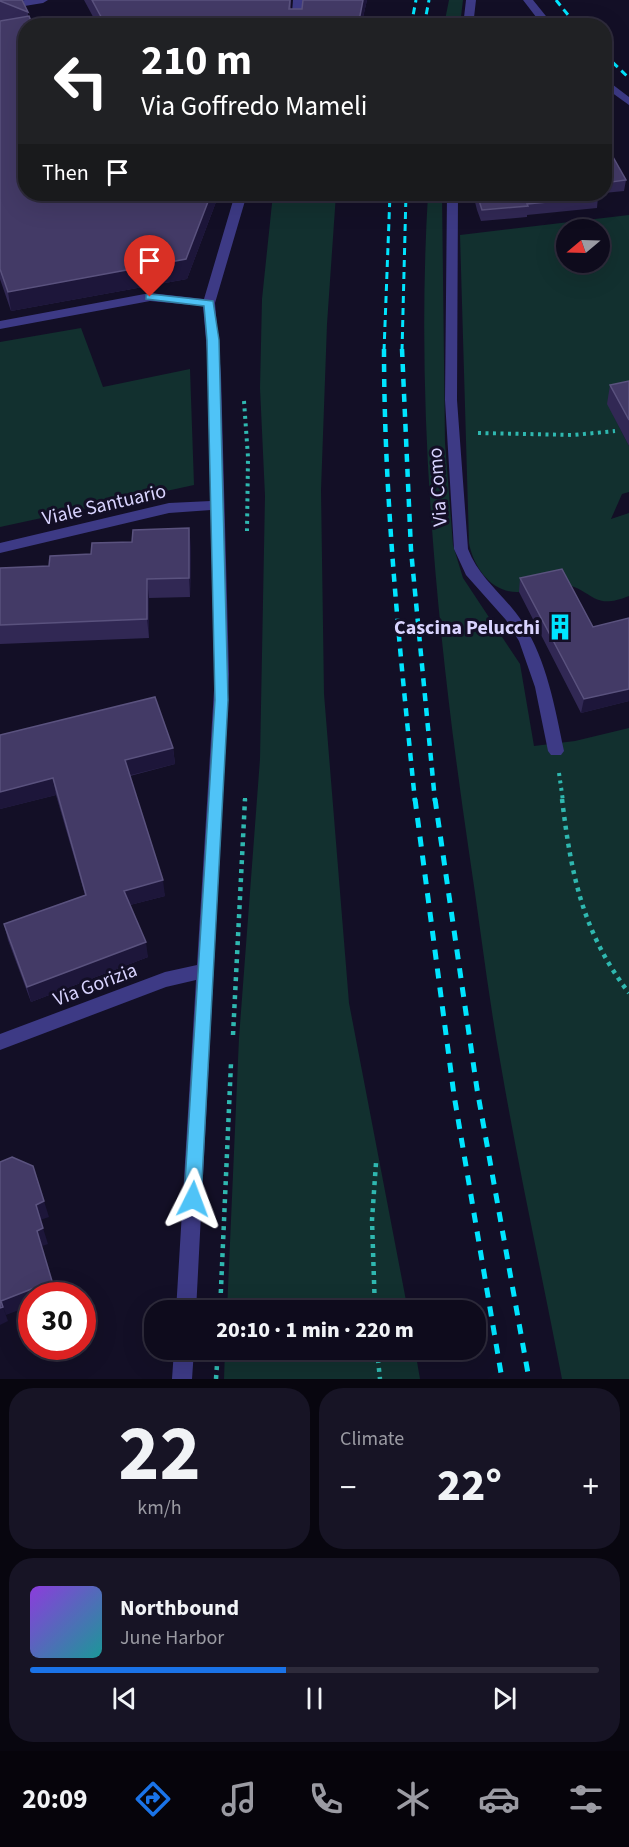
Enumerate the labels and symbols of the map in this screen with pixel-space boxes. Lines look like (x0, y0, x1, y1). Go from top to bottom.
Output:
north arrow (556, 219, 610, 273)
pin (124, 235, 175, 297)
street label: Via Como (421, 447, 455, 527)
street label: Viale Santuario (39, 477, 169, 533)
building icon: Cascina Pelucchi (545, 612, 575, 642)
place label: Cascina Pelucchi (394, 614, 540, 642)
street label: Via Gorizia (49, 956, 141, 1014)
position arrow (161, 1167, 225, 1231)
speed limit sign: 30 (18, 1282, 96, 1360)

